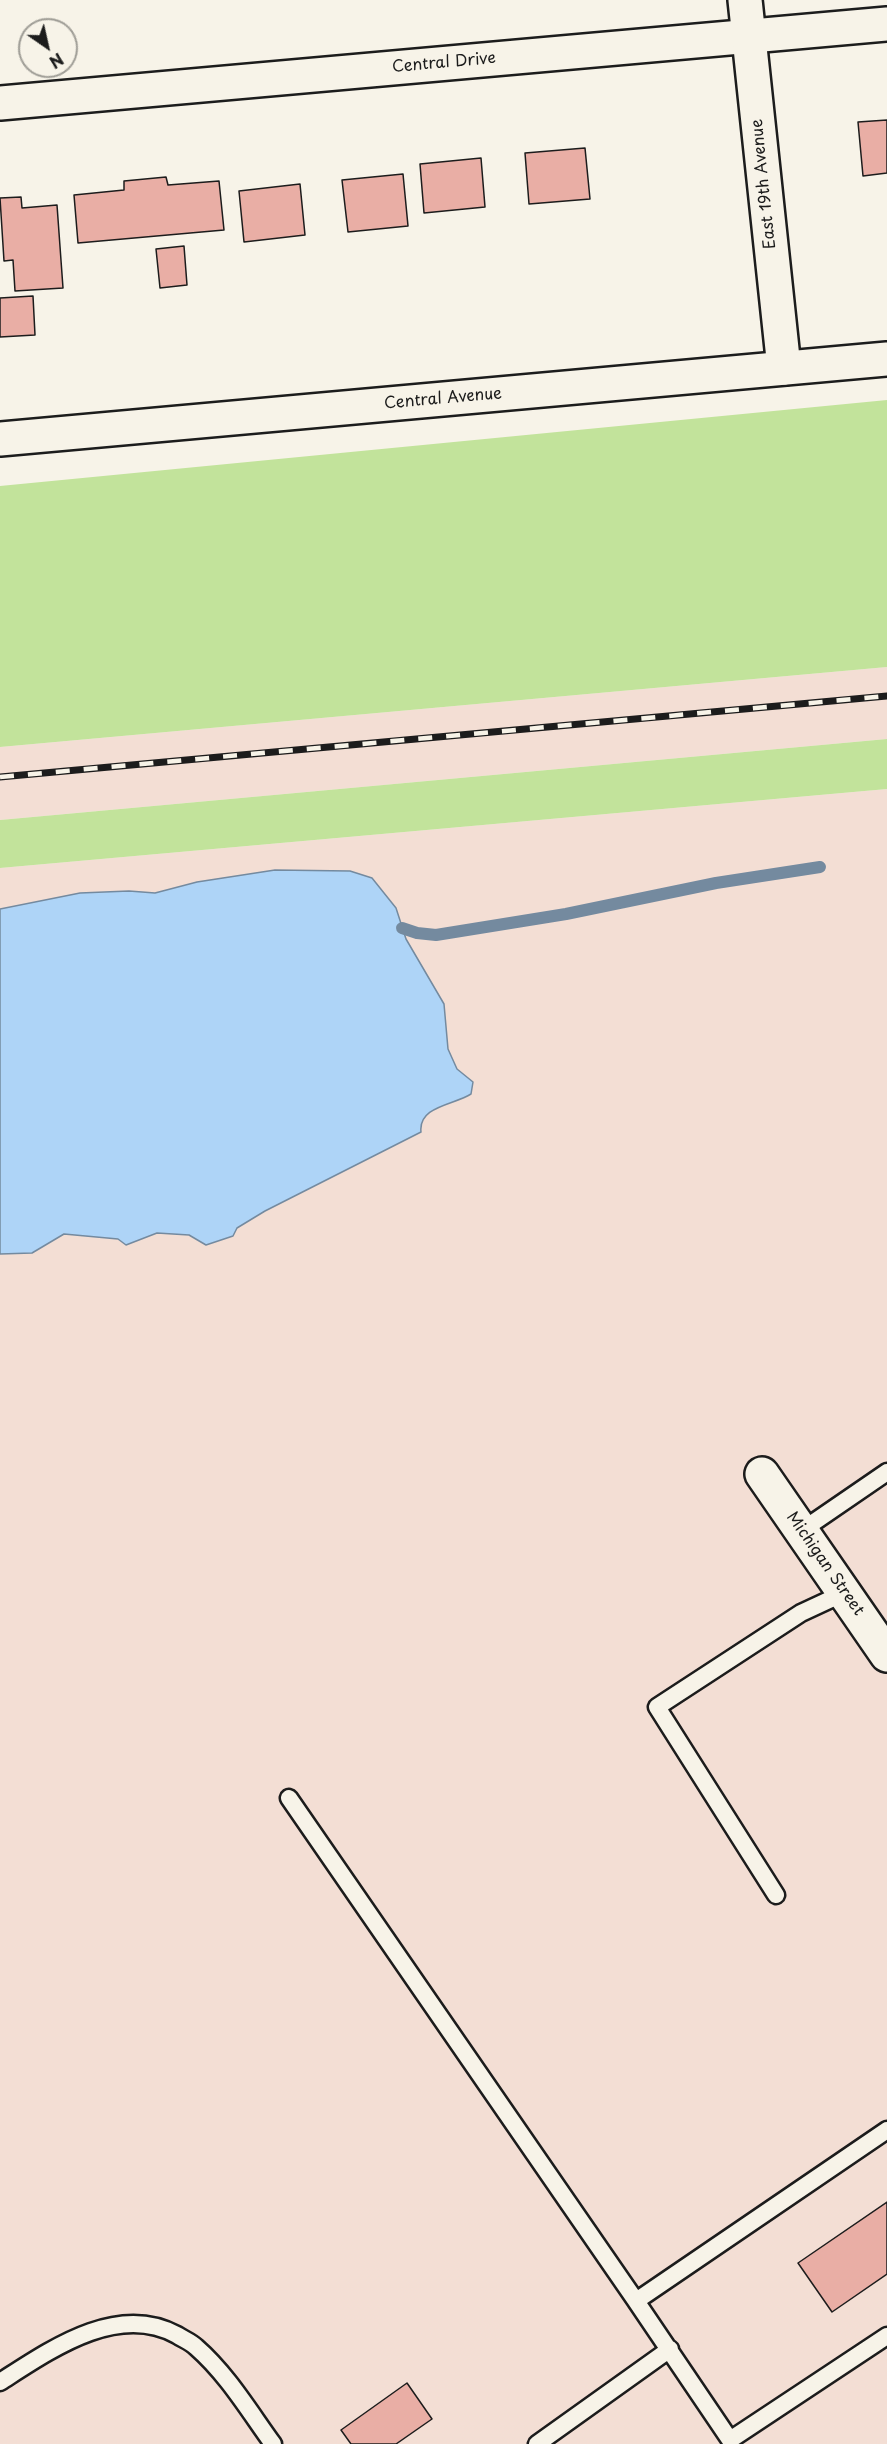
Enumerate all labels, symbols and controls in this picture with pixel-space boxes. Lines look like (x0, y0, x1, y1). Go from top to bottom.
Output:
north arrow (18, 18, 78, 78)
text: N (45, 48, 69, 75)
street label: Central Drive (391, 49, 497, 77)
street label: East 19th Avenue (748, 118, 780, 250)
street label: Central Avenue (383, 384, 503, 414)
street label: Michigan Street (782, 1508, 868, 1620)

